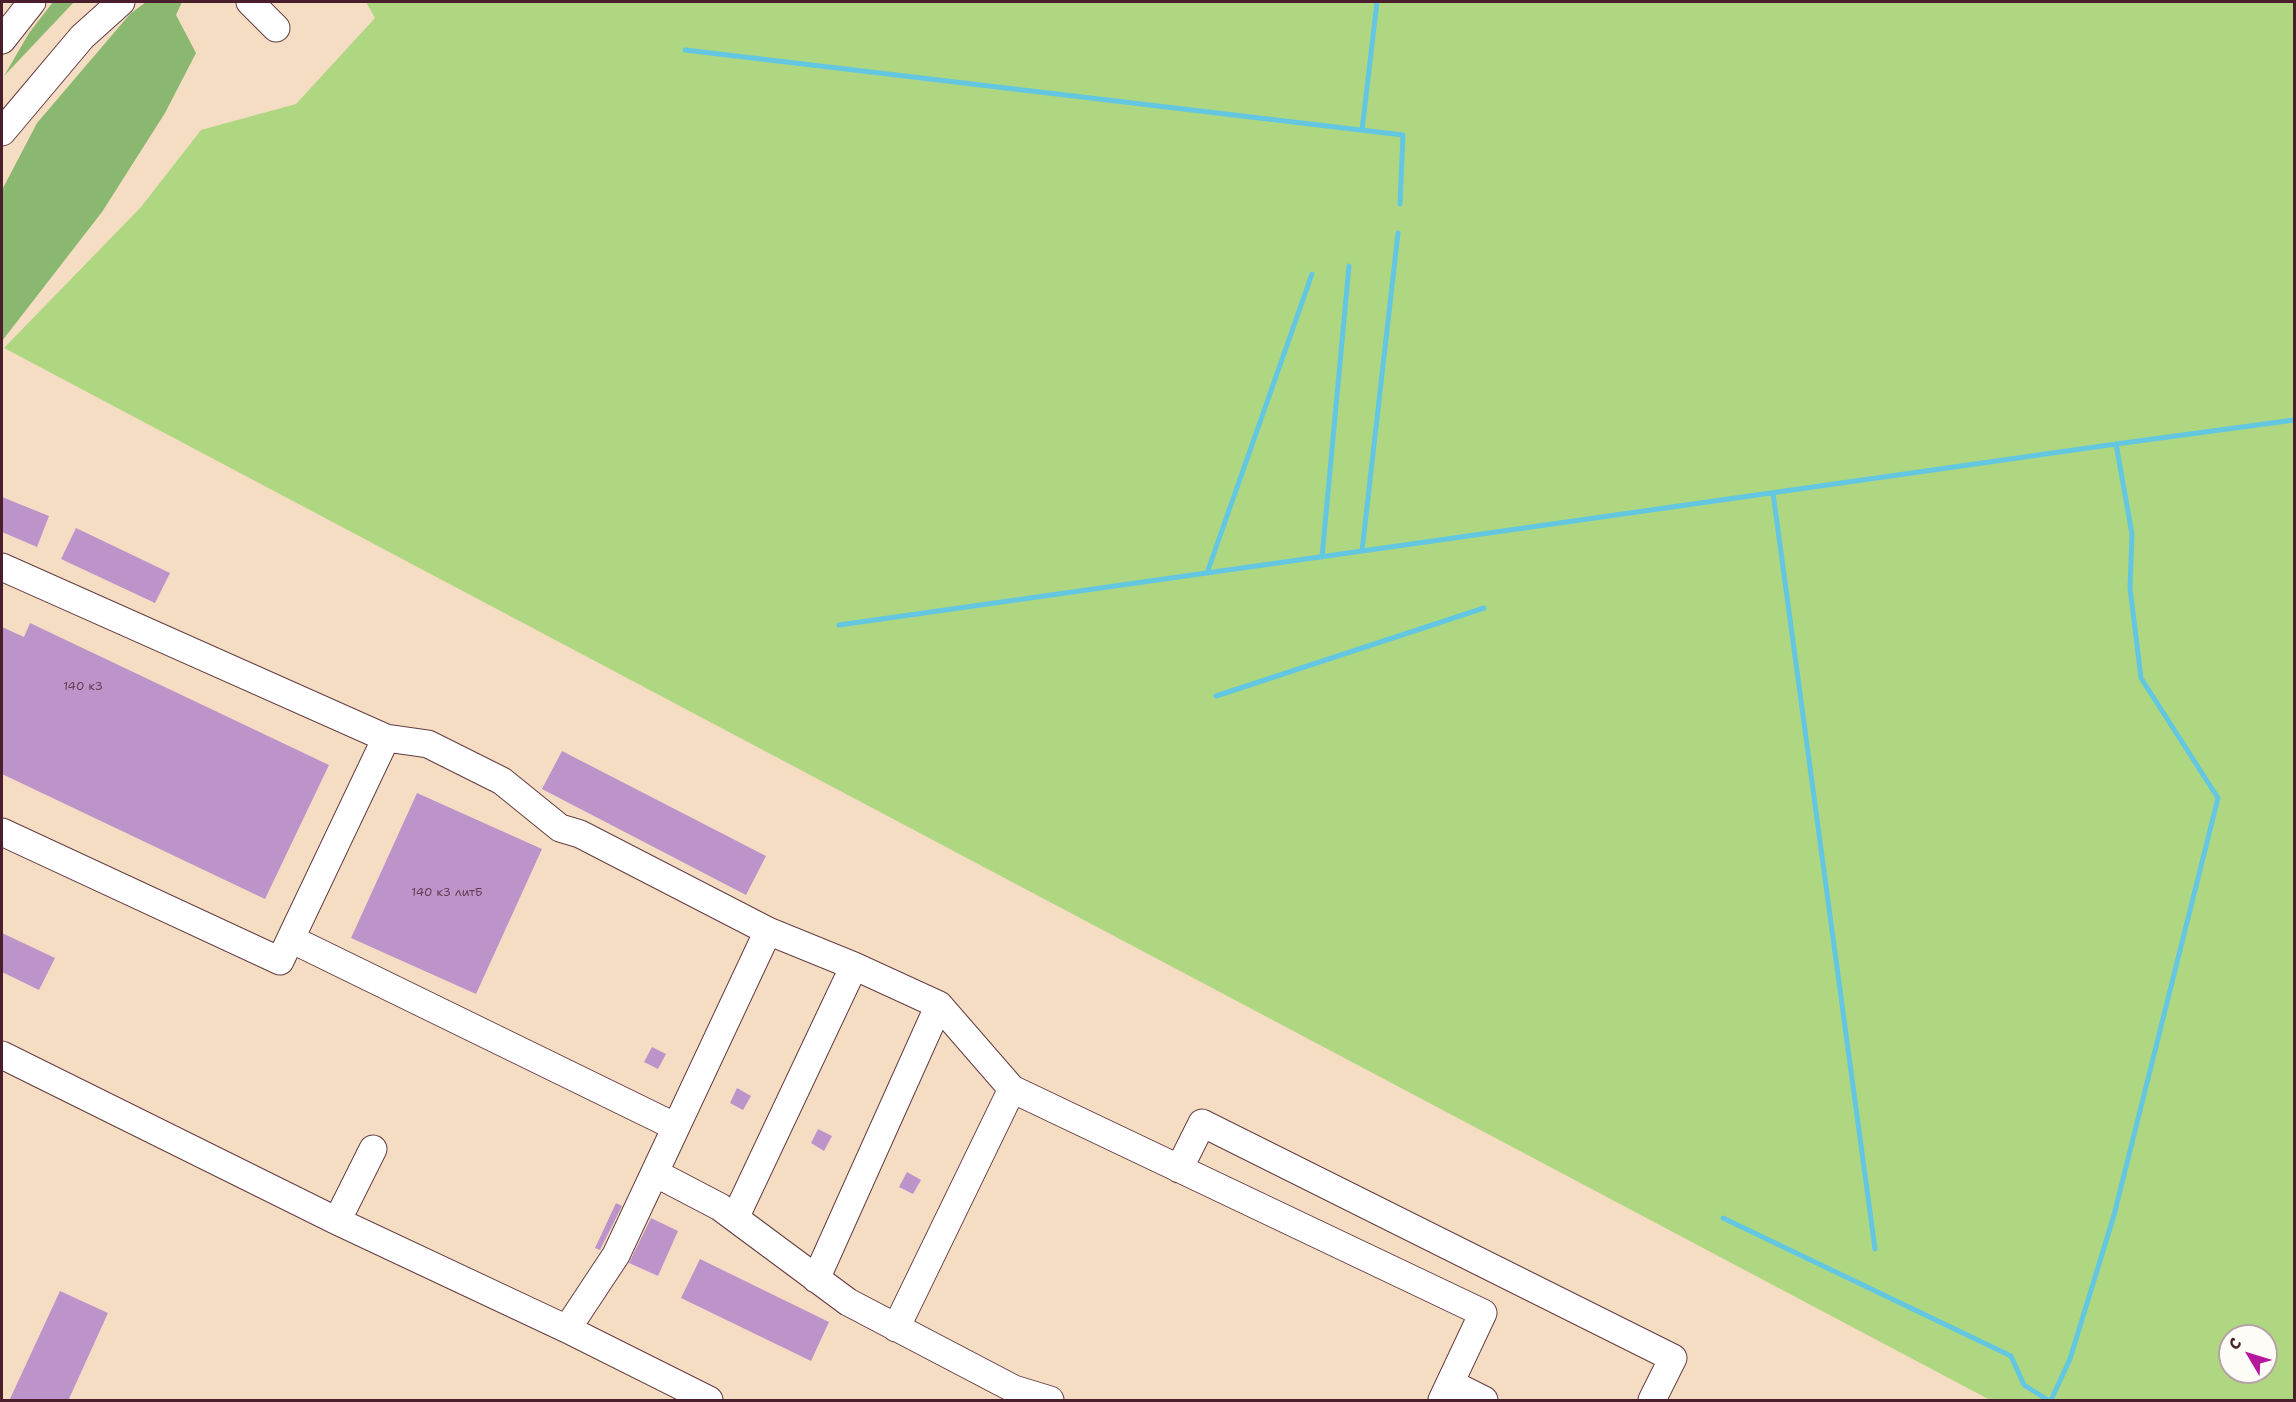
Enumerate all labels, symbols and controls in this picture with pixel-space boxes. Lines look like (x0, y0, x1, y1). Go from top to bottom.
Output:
house number: 140 к3 (63, 680, 103, 694)
house number: 140 к3 литБ (411, 886, 483, 900)
north arrow (2218, 1324, 2278, 1384)
text: С (2224, 1334, 2246, 1354)

